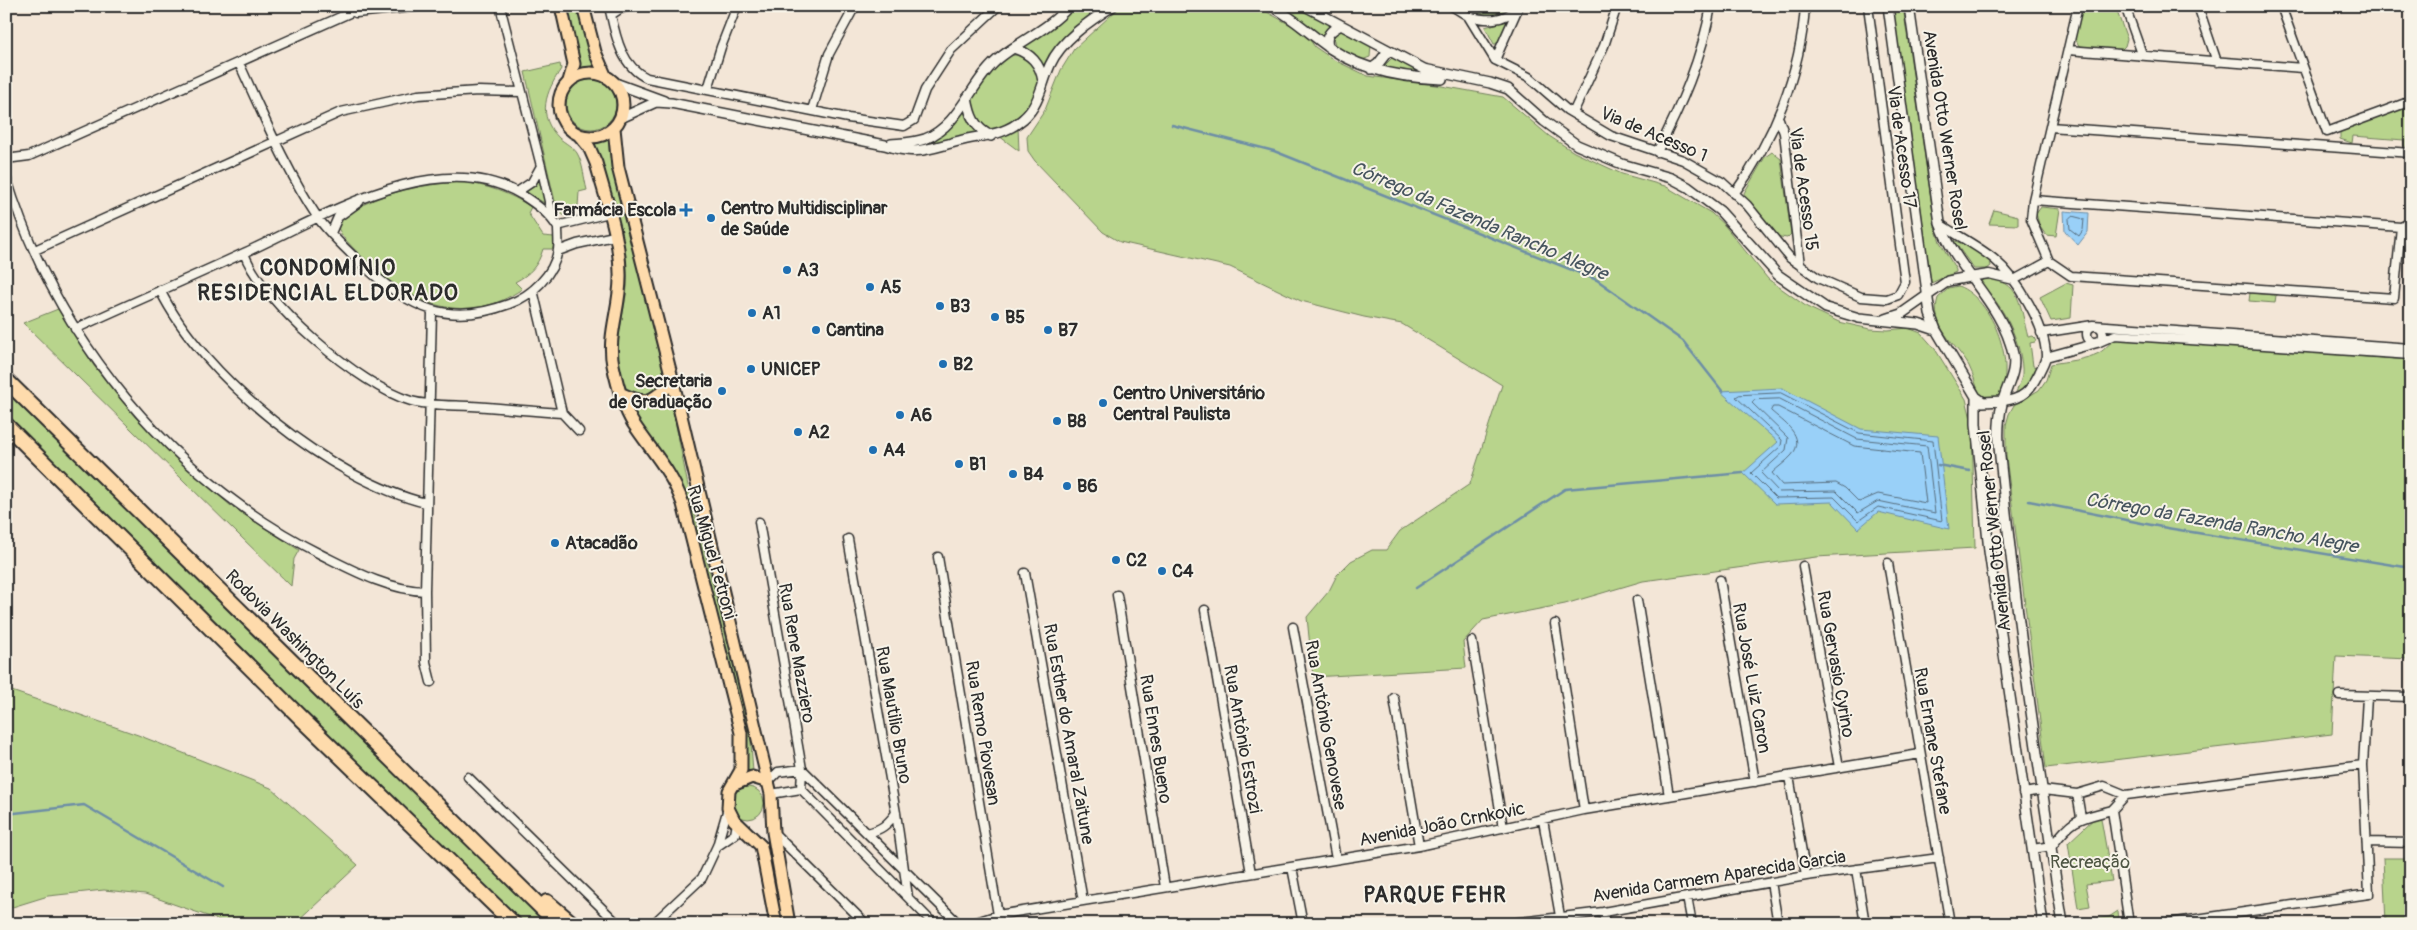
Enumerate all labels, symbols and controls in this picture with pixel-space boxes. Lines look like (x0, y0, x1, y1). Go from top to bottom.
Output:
street label: Avenida Otto Werner Rosel (1917, 28, 1972, 232)
street label: Via de Acesso 17 (1881, 84, 1922, 211)
street label: Via de Acesso 1 (1597, 102, 1711, 167)
street label: Via de Acesso 15 (1783, 126, 1824, 252)
water label: Córrego da Fazenda Rancho Alegre (1348, 156, 1613, 287)
place label: Centro Multidisciplinar de Saúde (721, 197, 888, 241)
place label: Farmácia Escola (554, 199, 677, 222)
marker: Farmácia Escola (680, 204, 692, 216)
marker: Centro Multidisciplinar de Saúde (705, 212, 717, 224)
district label: CONDOMÍNIO RESIDENCIAL ELDORADO (197, 254, 459, 307)
place label: A3 (797, 259, 819, 282)
marker: A3 (781, 264, 793, 276)
place label: A5 (880, 276, 902, 299)
marker: A5 (864, 281, 876, 293)
place label: B3 (950, 295, 970, 318)
marker: B3 (934, 300, 946, 312)
place label: A1 (762, 302, 781, 325)
place label: B5 (1005, 306, 1025, 329)
marker: A1 (746, 307, 758, 319)
marker: B5 (989, 311, 1001, 323)
place label: Cantina (826, 319, 884, 342)
place label: B7 (1058, 319, 1078, 342)
marker: Cantina (810, 324, 822, 336)
marker: B7 (1042, 324, 1054, 336)
place label: B2 (953, 353, 973, 376)
place label: UNICEP (761, 358, 821, 381)
marker: B2 (937, 358, 949, 370)
marker: UNICEP (745, 363, 757, 375)
place label: Secretaria de Graduação (609, 370, 713, 414)
place label: Centro Universitário Central Paulista (1113, 382, 1265, 426)
marker: Secretaria de Graduação (716, 385, 728, 397)
marker: Centro Universitário Central Paulista (1097, 397, 1109, 409)
place label: A6 (910, 404, 932, 427)
marker: A6 (894, 409, 906, 421)
place label: B8 (1067, 410, 1086, 433)
marker: B8 (1051, 415, 1063, 427)
place label: A2 (808, 421, 830, 444)
marker: A2 (792, 426, 804, 438)
street label: Avenida Otto Werner Rosel (1972, 429, 2017, 633)
place label: A4 (883, 439, 906, 462)
marker: A4 (867, 444, 879, 456)
place label: B1 (969, 453, 986, 476)
marker: B1 (953, 458, 965, 470)
place label: B4 (1023, 463, 1044, 486)
marker: B4 (1007, 468, 1019, 480)
place label: B6 (1077, 475, 1098, 498)
marker: B6 (1061, 480, 1073, 492)
street label: Rua Miguel Petroni (681, 483, 742, 622)
water label: Córrego da Fazenda Rancho Alegre (2084, 487, 2362, 559)
place label: Atacadão (565, 532, 638, 555)
marker: Atacadão (549, 537, 561, 549)
place label: C2 (1126, 549, 1147, 572)
marker: C2 (1110, 554, 1122, 566)
place label: C4 (1172, 560, 1194, 583)
street label: Rodovia Washington Luís (220, 565, 369, 714)
marker: C4 (1156, 565, 1168, 577)
street label: Rua Rene Mazziero (773, 581, 820, 725)
street label: Rua Gervasio Cyrino (1811, 589, 1860, 740)
street label: Rua José Luiz Caron (1727, 601, 1776, 755)
street label: Rua Esther do Amaral Zaitune (1038, 622, 1099, 846)
street label: Rua Antônio Genovese (1299, 638, 1352, 812)
street label: Rua Mautilio Bruno (870, 645, 917, 786)
street label: Rua Remo Piovesan (960, 659, 1005, 807)
street label: Rua Antônio Estrozi (1218, 663, 1267, 815)
street label: Rua Ernane Stefane (1908, 666, 1957, 816)
street label: Rua Ennes Bueno (1134, 673, 1177, 806)
street label: Avenida João Crnkovic (1357, 797, 1527, 852)
street label: Avenida Carmem Aparecida Garcia (1591, 845, 1848, 908)
park label: Recreação (2050, 851, 2130, 874)
district label: PARQUE FEHR (1363, 881, 1507, 909)

